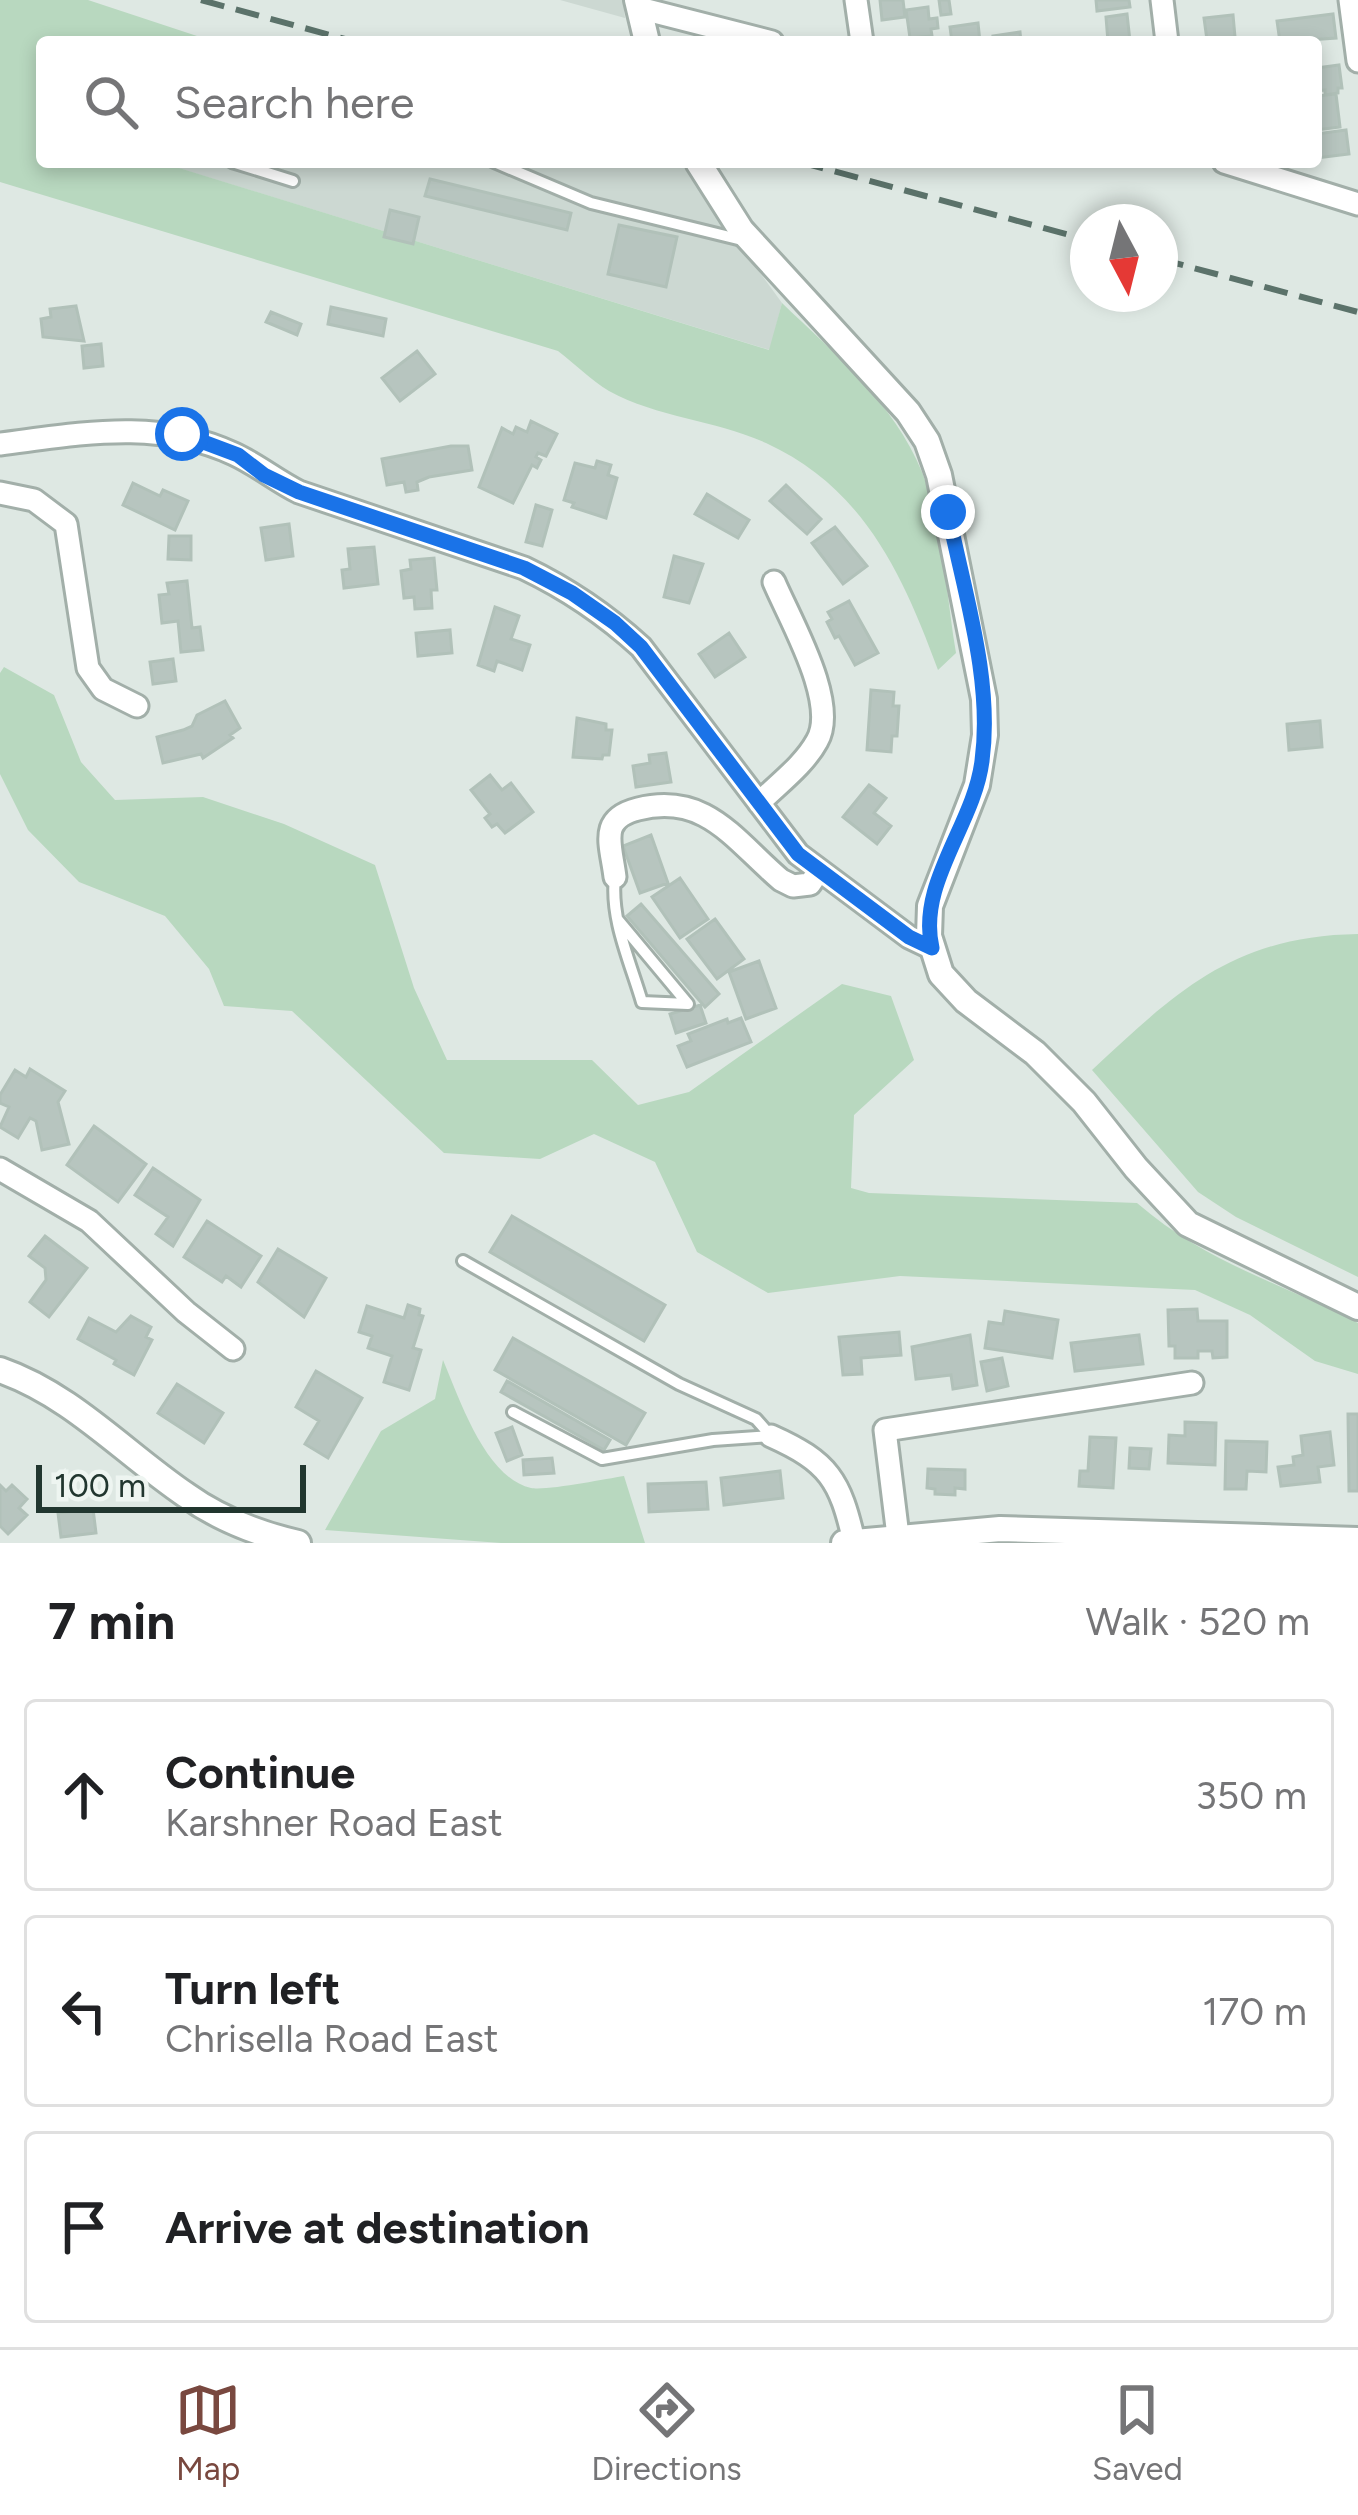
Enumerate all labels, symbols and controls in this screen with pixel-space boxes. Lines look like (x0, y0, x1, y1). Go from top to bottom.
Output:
search box (36, 36, 1322, 168)
icon: search (78, 69, 144, 135)
text: Search here (174, 75, 414, 129)
north arrow (1070, 204, 1178, 312)
route start (155, 407, 209, 461)
route end (921, 485, 975, 539)
scale bar (36, 1459, 306, 1512)
text: 100 m (54, 1466, 146, 1505)
text: 7 min (48, 1591, 175, 1652)
text: Walk · 520 m (1086, 1598, 1310, 1645)
text: Continue (165, 1745, 355, 1799)
icon: ahead (51, 1762, 117, 1828)
text: 350 m (1196, 1772, 1307, 1819)
text: Karshner Road East (165, 1799, 503, 1846)
text: Turn left (165, 1961, 340, 2015)
icon: left (51, 1978, 117, 2044)
text: 170 m (1202, 1988, 1307, 2035)
text: Chrisella Road East (165, 2015, 499, 2062)
icon: arrive (51, 2194, 117, 2260)
text: Arrive at destination (165, 2200, 589, 2254)
tab: Map (175, 2377, 241, 2488)
tab: Directions (591, 2377, 742, 2488)
tab: Saved (1092, 2377, 1183, 2488)

